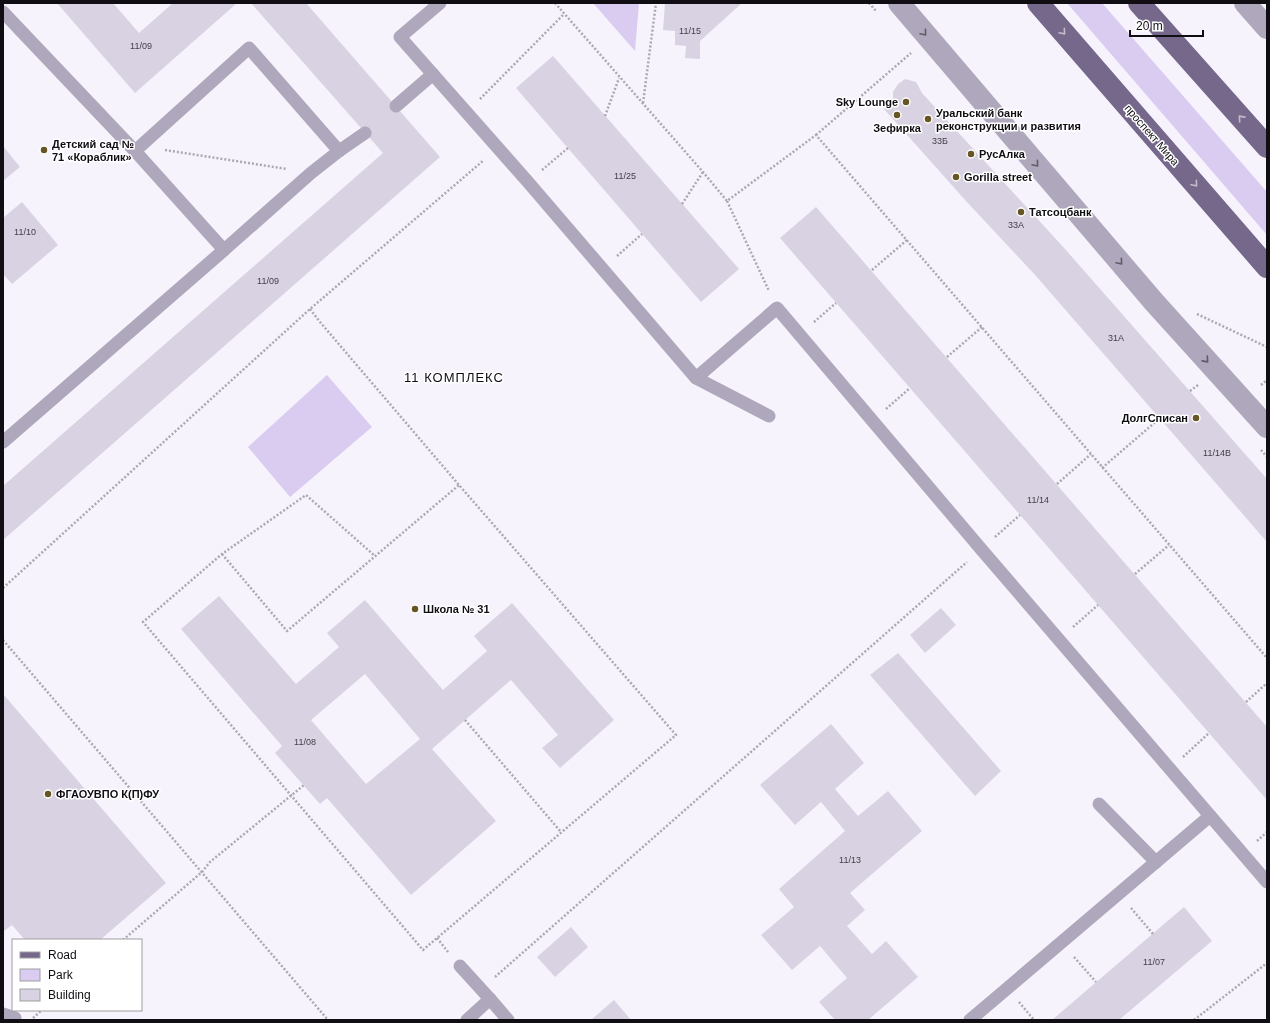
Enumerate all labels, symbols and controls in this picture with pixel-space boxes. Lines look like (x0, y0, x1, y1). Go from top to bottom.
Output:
scale bar (1130, 12, 1203, 38)
text: 20 m (1136, 19, 1163, 33)
house number: 11/15 (679, 26, 701, 36)
one-way arrow (920, 28, 927, 35)
one-way arrow (1059, 28, 1066, 35)
house number: 11/09 (130, 41, 152, 51)
place label: Sky Lounge (836, 96, 898, 108)
marker: Sky Lounge (901, 97, 911, 107)
street label: проспект Мира (1122, 102, 1182, 168)
place label: Уральский банк реконструкции и развития (936, 107, 1081, 132)
marker: Зефирка (892, 110, 902, 120)
marker: Уральский банк реконструкции и развития (923, 114, 933, 124)
one-way arrow (1238, 115, 1246, 123)
place label: Зефирка (873, 122, 922, 134)
house number: 33Б (932, 136, 948, 146)
place label: Детский сад № 71 «Кораблик» (52, 138, 134, 163)
marker: Детский сад № 71 «Кораблик» (39, 145, 49, 155)
place label: РусАлка (979, 148, 1026, 160)
marker: РусАлка (966, 149, 976, 159)
one-way arrow (1031, 159, 1038, 166)
house number: 11/25 (614, 171, 636, 181)
place label: Gorilla street (964, 171, 1032, 183)
marker: Gorilla street (951, 172, 961, 182)
one-way arrow (1190, 179, 1197, 186)
place label: Татсоцбанк (1029, 206, 1092, 218)
marker: Татсоцбанк (1016, 207, 1026, 217)
house number: 33А (1008, 220, 1024, 230)
house number: 11/10 (14, 227, 36, 237)
one-way arrow (1116, 258, 1123, 265)
house number: 11/09 (257, 276, 279, 286)
house number: 31А (1108, 333, 1124, 343)
one-way arrow (1202, 355, 1209, 363)
district label: 11 КОМПЛЕКС (404, 370, 504, 385)
place label: ДолгСписан (1122, 412, 1188, 424)
marker: ДолгСписан (1191, 413, 1201, 423)
house number: 11/14В (1203, 448, 1231, 458)
house number: 11/14 (1027, 495, 1049, 505)
place label: Школа № 31 (423, 603, 490, 615)
marker: Школа № 31 (410, 604, 420, 614)
house number: 11/08 (294, 737, 316, 747)
place label: ФГАОУВПО К(П)ФУ (56, 788, 159, 800)
marker: ФГАОУВПО К(П)ФУ (43, 789, 53, 799)
house number: 11/13 (839, 855, 861, 865)
legend (12, 939, 142, 1011)
text: Road (48, 948, 77, 962)
house number: 11/07 (1143, 957, 1165, 967)
text: Park (48, 968, 74, 982)
text: Building (48, 988, 91, 1002)

